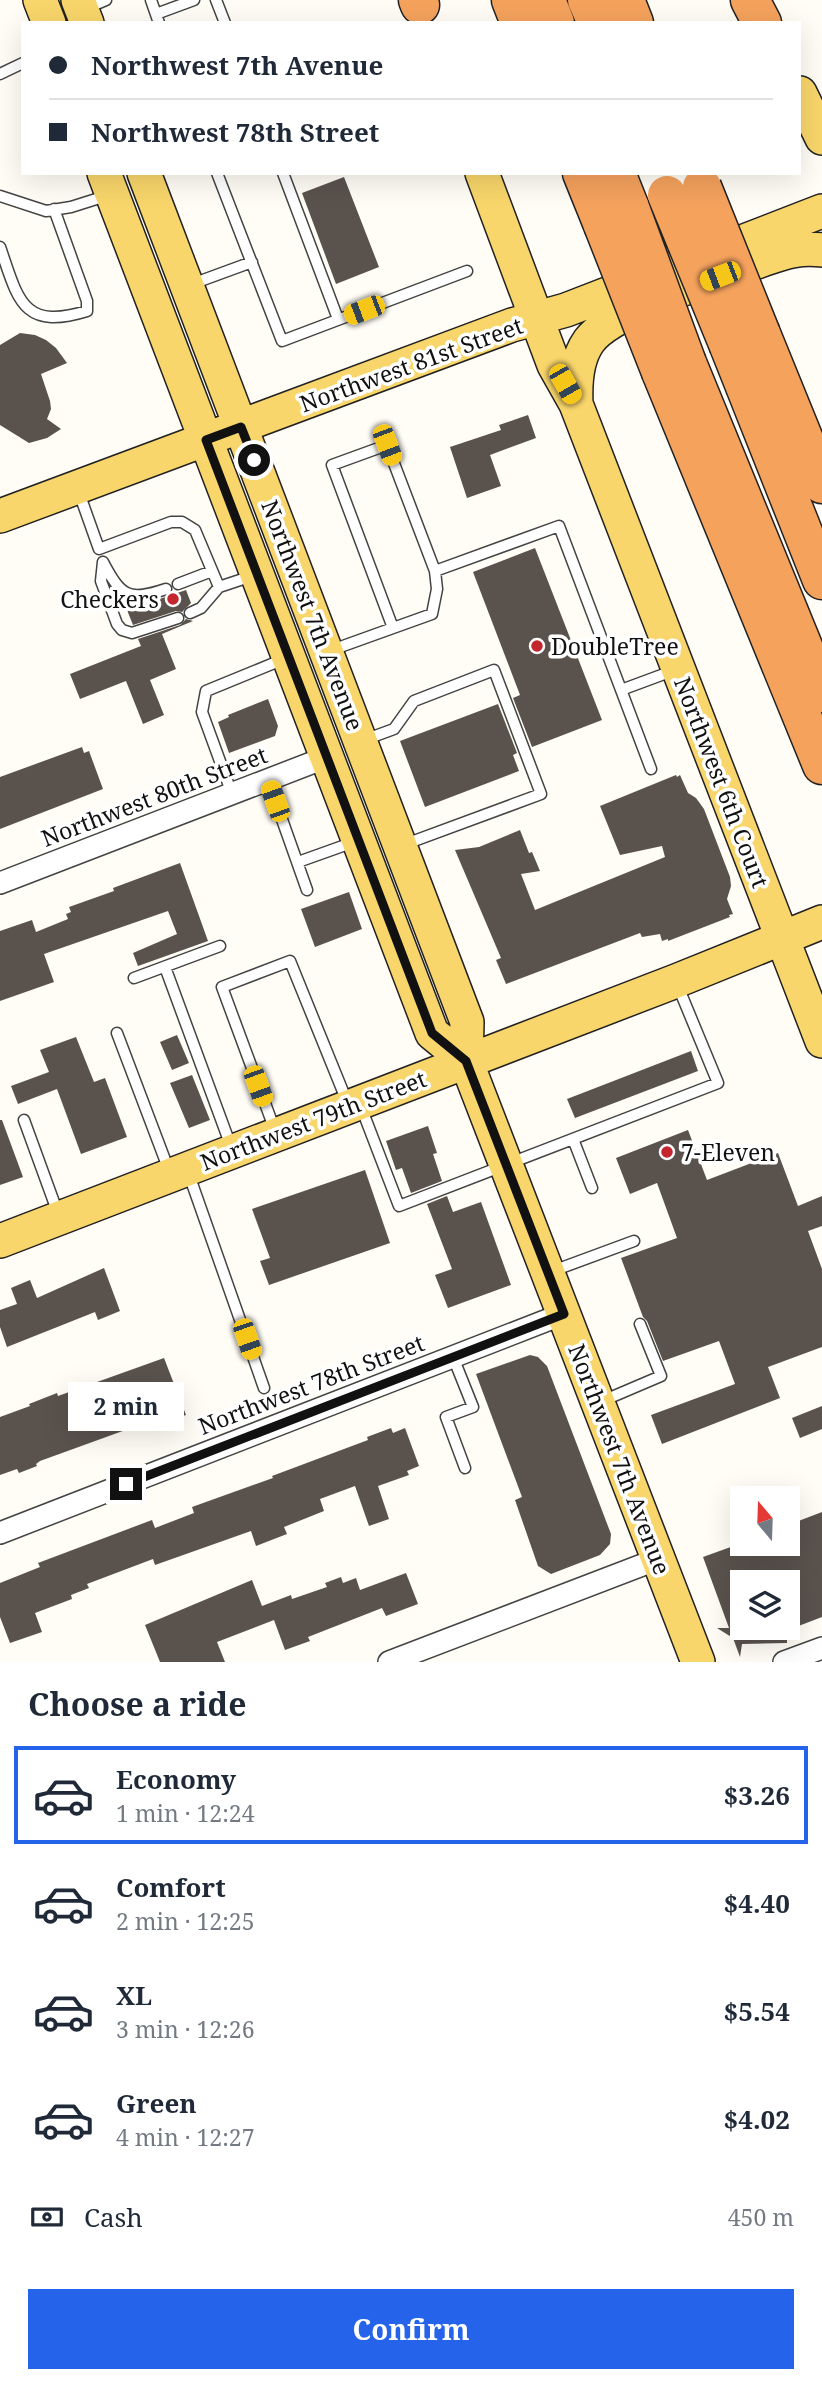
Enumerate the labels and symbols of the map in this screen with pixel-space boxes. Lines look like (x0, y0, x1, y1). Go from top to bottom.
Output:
car (697, 259, 744, 293)
car (341, 293, 388, 327)
street label: Northwest 81st Street (295, 309, 527, 419)
car (546, 361, 585, 407)
car (370, 422, 405, 468)
route start (238, 444, 270, 476)
street label: Northwest 7th Avenue (254, 495, 372, 735)
place label: Checkers (60, 583, 159, 615)
marker: Checkers (165, 591, 181, 607)
place label: DoubleTree (551, 630, 679, 662)
marker: DoubleTree (529, 638, 545, 654)
street label: Northwest 6th Court (667, 672, 777, 892)
street label: Northwest 80th Street (36, 738, 272, 854)
car (258, 778, 293, 824)
street label: Northwest 79th Street (195, 1062, 431, 1178)
car (241, 1063, 276, 1109)
place label: 7-Eleven (681, 1136, 775, 1168)
marker: 7-Eleven (659, 1144, 675, 1160)
car (231, 1316, 264, 1362)
street label: Northwest 78th Street (193, 1326, 429, 1442)
street label: Northwest 7th Avenue (561, 1339, 679, 1579)
callout: 2 min (68, 1382, 184, 1432)
route end (110, 1468, 142, 1500)
north arrow (730, 1486, 800, 1556)

